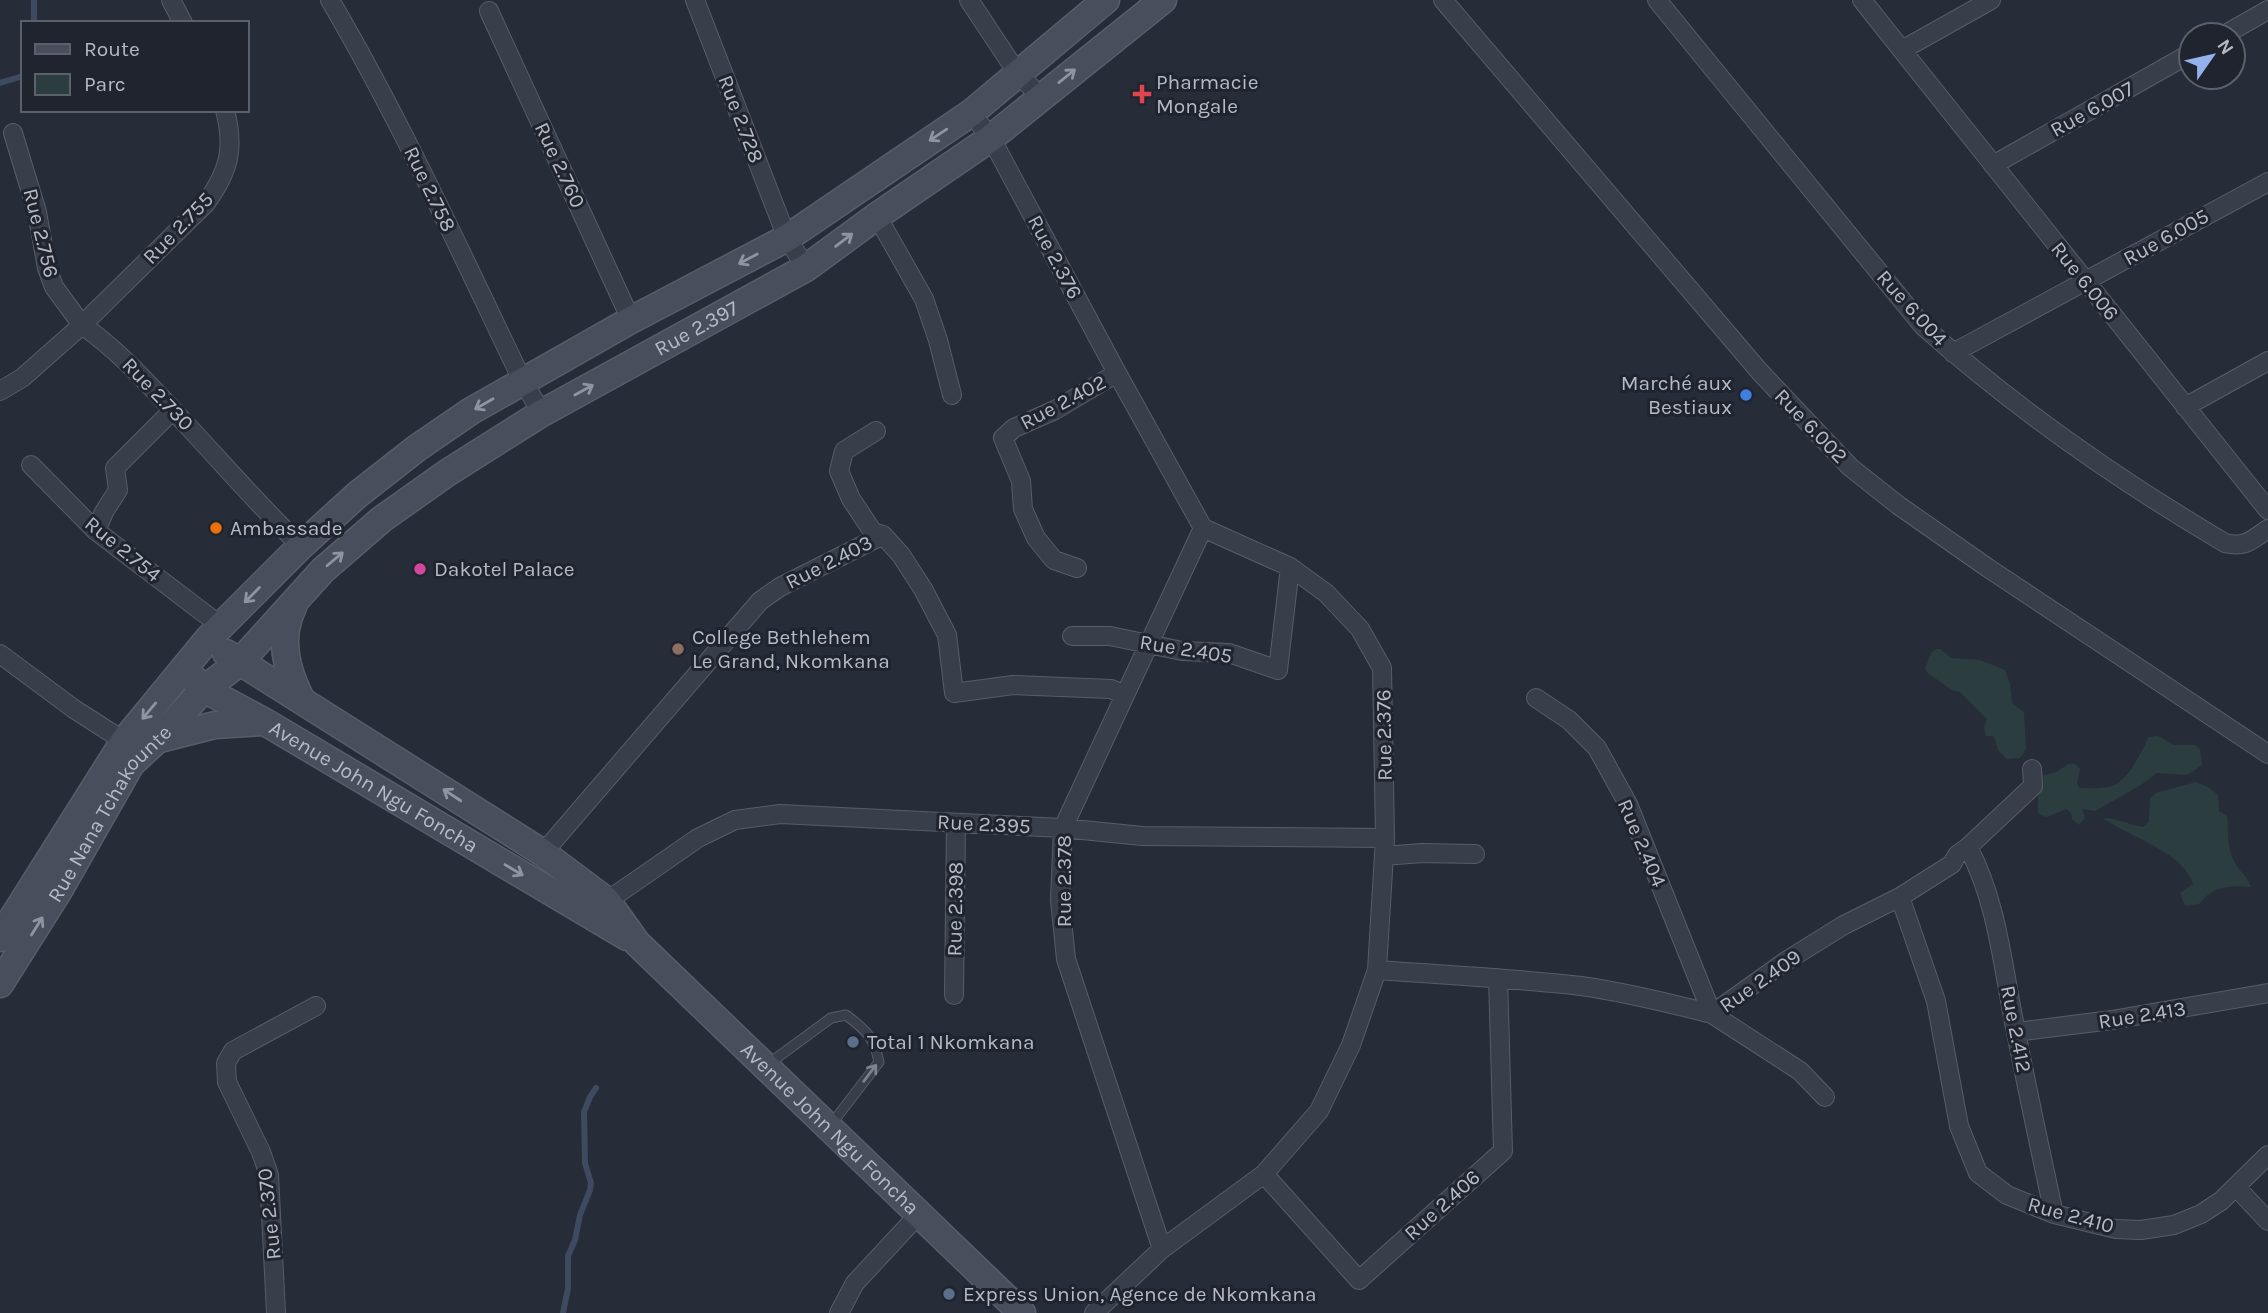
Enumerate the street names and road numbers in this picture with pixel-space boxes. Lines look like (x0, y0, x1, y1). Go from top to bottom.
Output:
street label: Rue 2.728 (713, 72, 769, 166)
street label: Rue 6.007 (2046, 76, 2138, 142)
street label: Rue 2.760 (530, 118, 590, 212)
street label: Rue 2.758 (399, 142, 461, 236)
street label: Rue 2.756 (18, 186, 64, 280)
street label: Rue 2.755 (138, 187, 218, 269)
street label: Rue 6.005 (2119, 204, 2213, 270)
street label: Rue 2.376 (1023, 211, 1087, 303)
street label: Rue 6.006 (2046, 237, 2124, 325)
street label: Rue 6.004 (1872, 265, 1952, 351)
street label: Rue 2.397 (650, 295, 743, 361)
street label: Rue 2.730 (117, 353, 199, 435)
street label: Rue 2.402 (1016, 369, 1110, 435)
street label: Rue 6.002 (1770, 384, 1852, 468)
street label: Rue 2.754 (80, 511, 166, 587)
street label: Rue 2.403 (782, 530, 876, 594)
street label: Rue 2.405 (1138, 630, 1234, 668)
street label: Rue 2.376 (1371, 689, 1397, 781)
street label: Avenue John Ngu Foncha (265, 715, 482, 858)
street label: Rue Nana Tchakounte (43, 720, 176, 907)
street label: Rue 2.404 (1613, 795, 1671, 891)
street label: Rue 2.395 (937, 810, 1031, 838)
street label: Rue 2.378 (1052, 835, 1076, 927)
street label: Rue 2.398 (942, 861, 968, 957)
street label: Rue 2.409 (1715, 944, 1805, 1018)
street label: Rue 2.412 (1996, 983, 2036, 1075)
street label: Rue 2.413 (2096, 996, 2188, 1034)
street label: Avenue John Ngu Foncha (736, 1037, 924, 1220)
street label: Rue 2.406 (1399, 1165, 1485, 1245)
street label: Rue 2.370 (252, 1167, 286, 1261)
street label: Rue 2.410 (2025, 1192, 2117, 1238)

